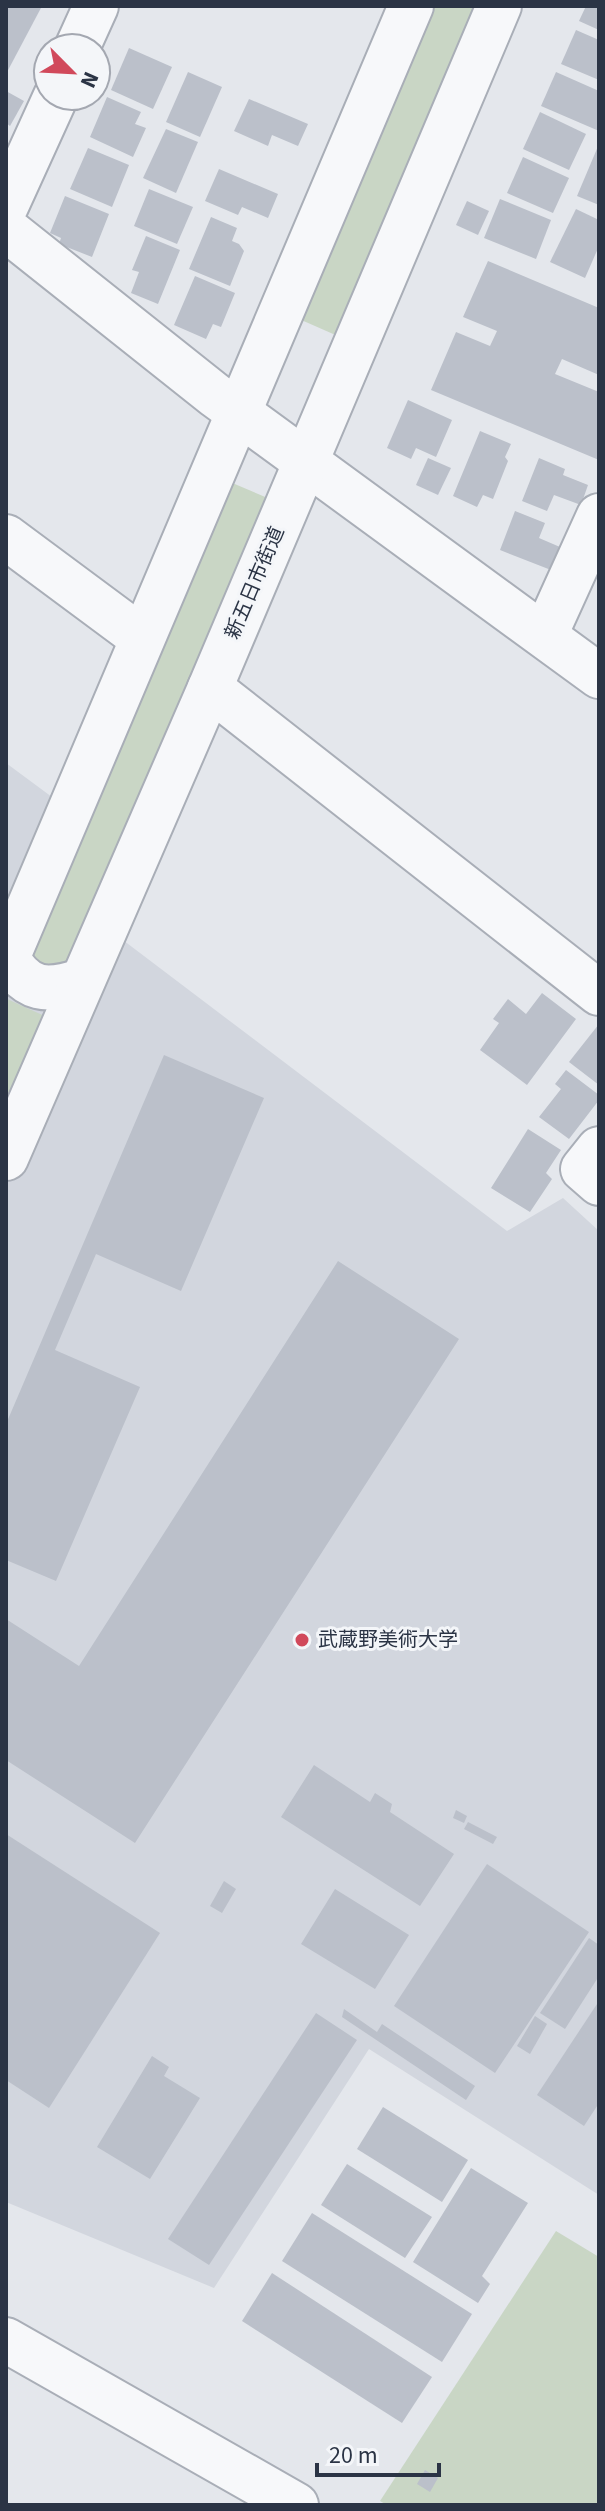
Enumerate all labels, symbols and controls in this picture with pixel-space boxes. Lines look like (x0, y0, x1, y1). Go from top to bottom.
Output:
north arrow (32, 32, 112, 112)
text: N (72, 67, 107, 93)
street label: 新五日市街道 (219, 522, 291, 644)
place label: 武蔵野美術大学 (318, 1626, 458, 1654)
marker: 武蔵野美術大学 (293, 1631, 311, 1649)
scale bar (317, 2427, 439, 2477)
text: 20 m (329, 2438, 378, 2473)

